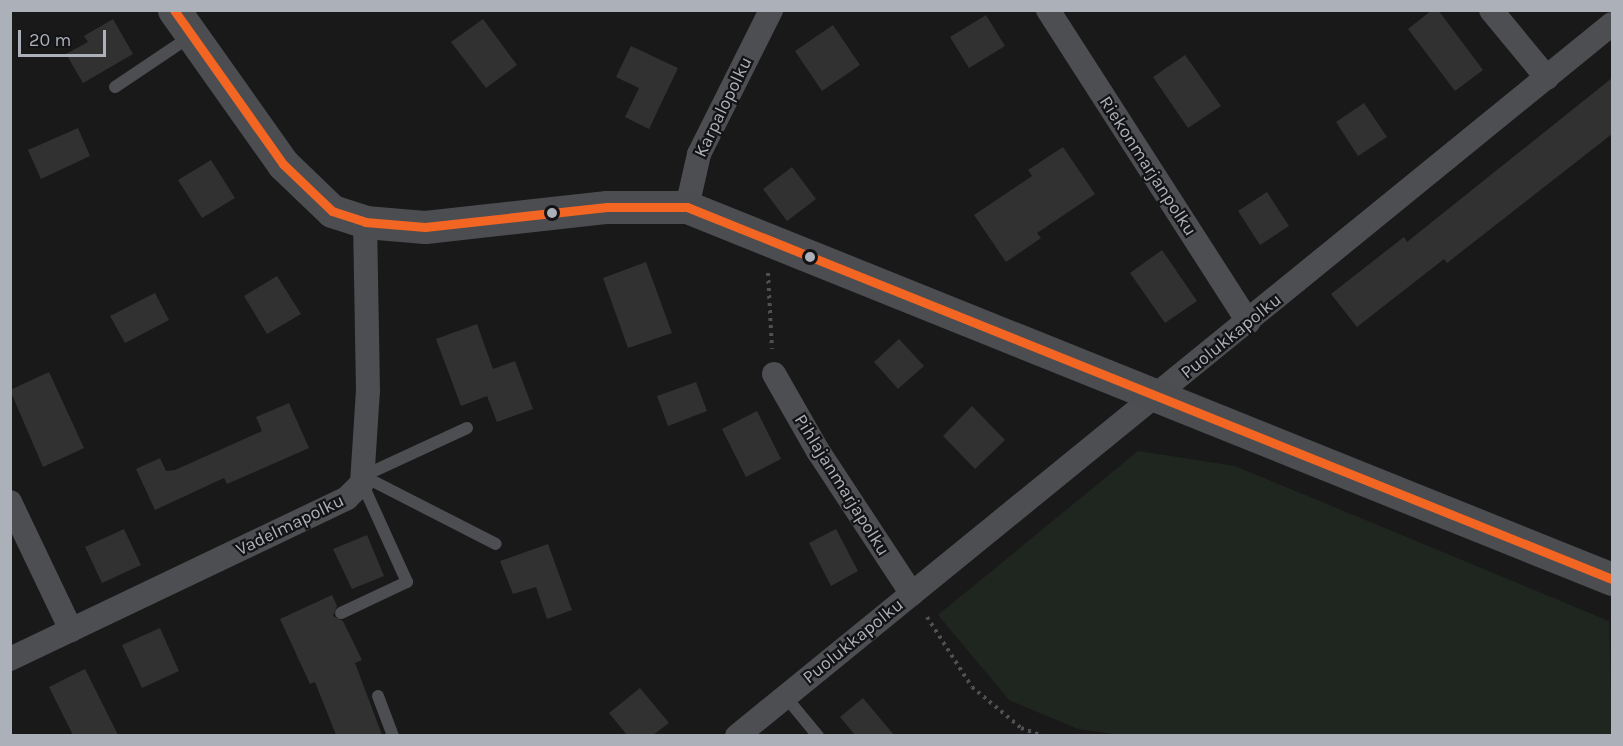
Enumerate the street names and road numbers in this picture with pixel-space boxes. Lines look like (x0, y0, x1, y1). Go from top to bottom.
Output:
street label: Karpalopolku (689, 53, 757, 161)
street label: Riekonmarjanpolku (1095, 92, 1201, 240)
street label: Puolukkapolku (1176, 289, 1286, 383)
street label: Pihlajanmarjapolku (790, 410, 894, 560)
street label: Vadelmapolku (232, 490, 348, 560)
street label: Puolukkapolku (798, 594, 908, 688)

